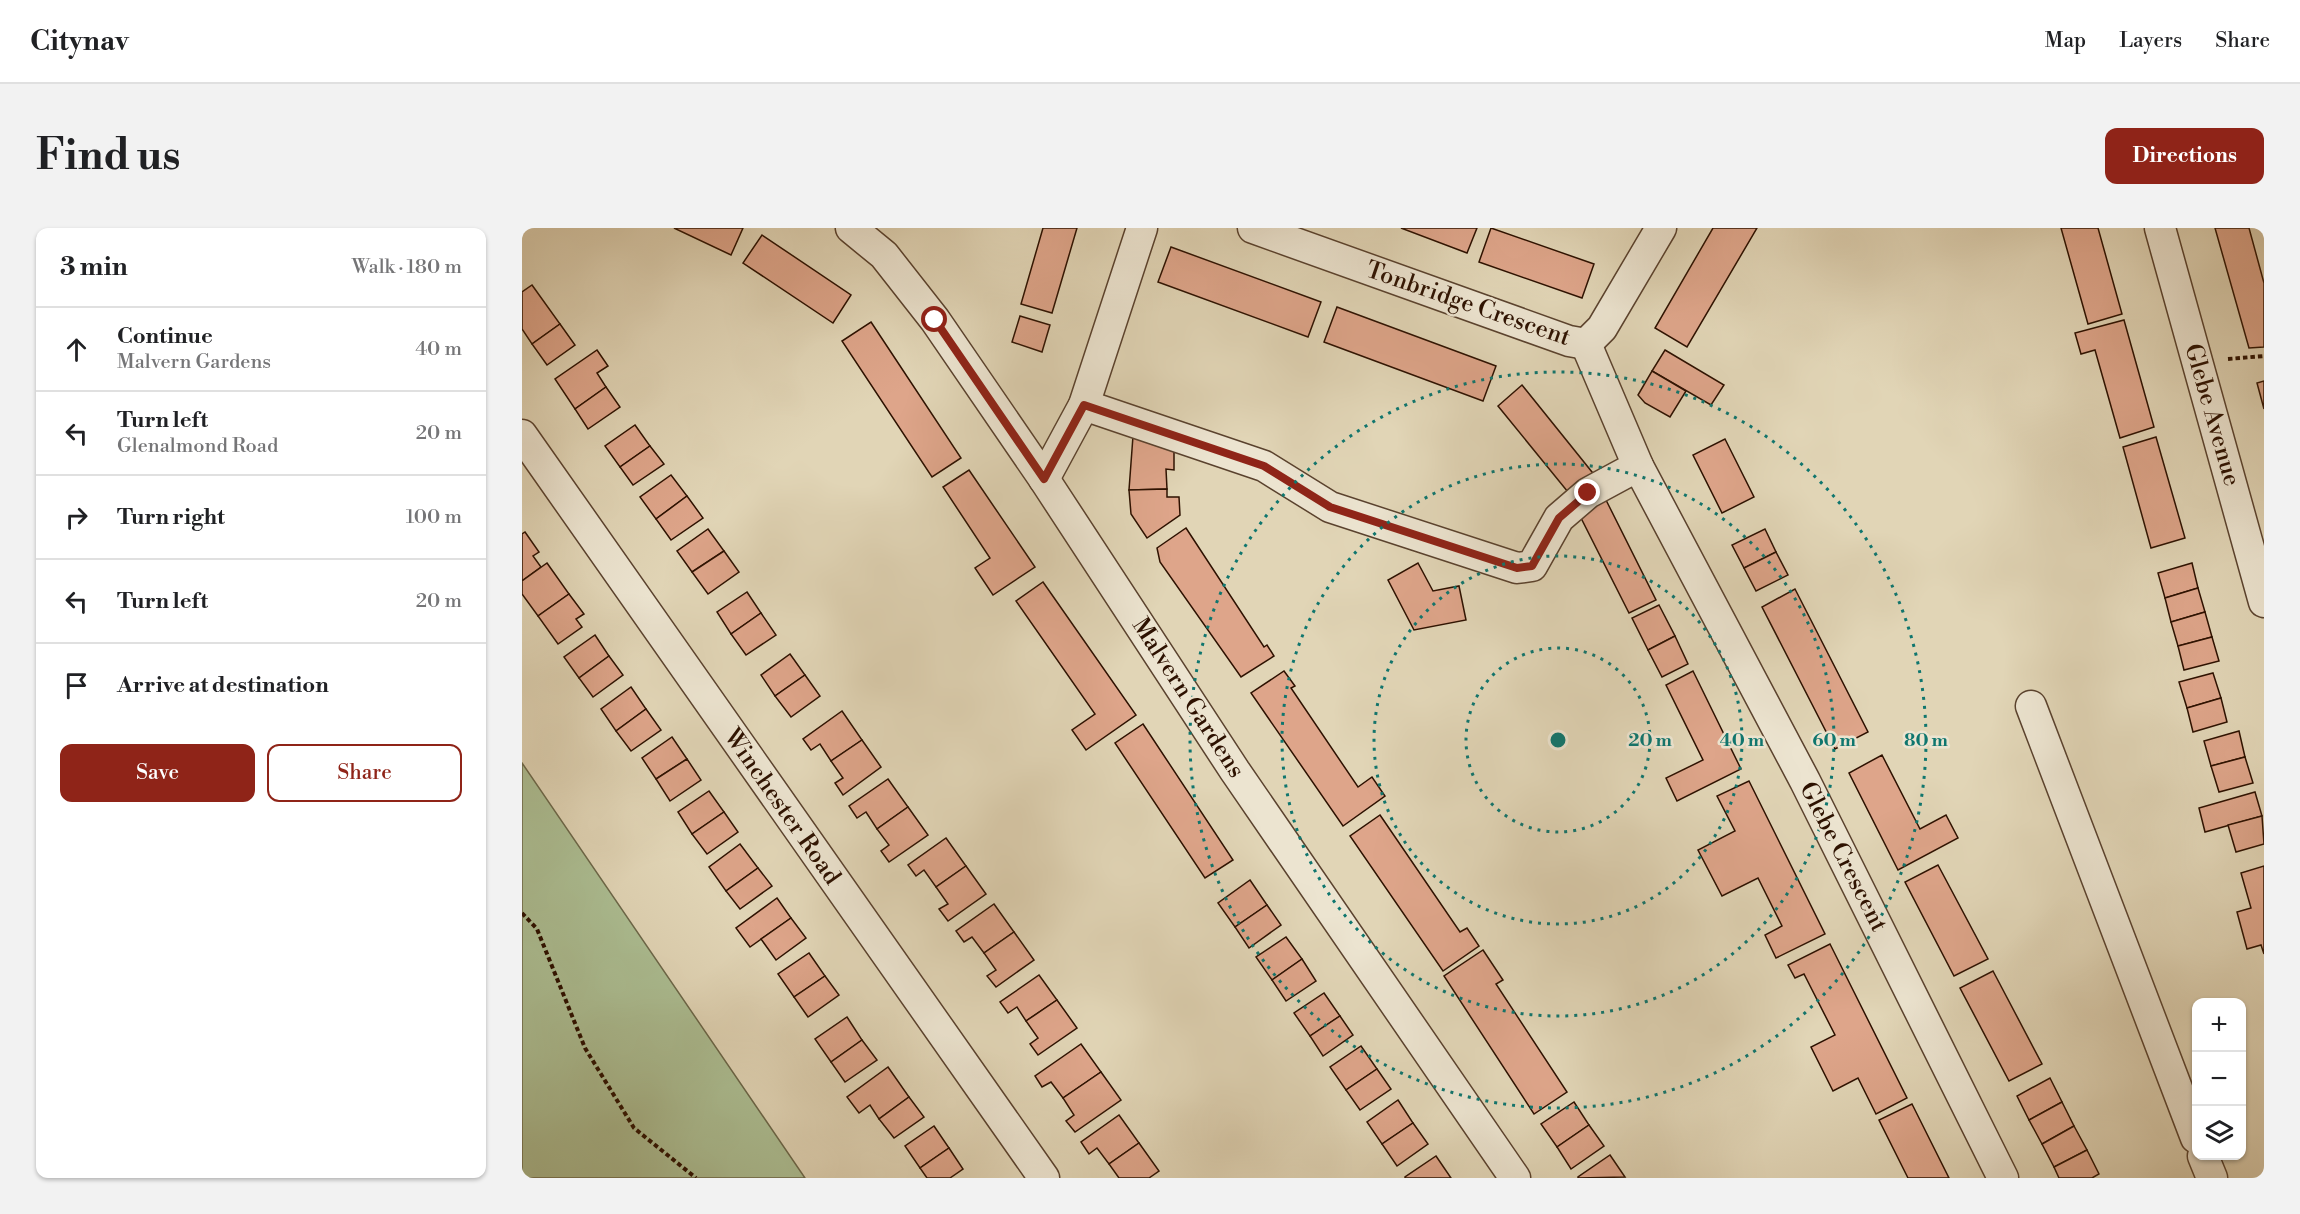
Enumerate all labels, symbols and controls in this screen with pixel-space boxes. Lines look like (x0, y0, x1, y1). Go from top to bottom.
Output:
text: Citynav (30, 24, 129, 59)
text: Map (2045, 28, 2086, 54)
text: Layers (2119, 28, 2182, 54)
text: Share (2215, 28, 2270, 54)
button: Directions (2105, 128, 2264, 184)
text: Find us (36, 130, 180, 183)
text: 3 min (60, 251, 128, 283)
text: Walk · 180 m (352, 255, 462, 280)
street label: Tonbridge Crescent (1362, 255, 1575, 353)
route start (921, 306, 947, 332)
text: Continue (117, 323, 213, 350)
icon: ahead (60, 333, 93, 366)
text: 40 m (415, 337, 462, 362)
street label: Glebe Avenue (2177, 340, 2247, 490)
text: Malvern Gardens (117, 350, 271, 375)
text: Turn left (117, 407, 208, 434)
icon: left (60, 417, 93, 450)
text: 20 m (416, 421, 462, 446)
text: Glenalmond Road (117, 434, 278, 459)
route end (1574, 479, 1600, 505)
icon: right (60, 501, 93, 534)
text: Turn right (117, 504, 225, 531)
text: 100 m (406, 505, 462, 530)
icon: left (60, 585, 93, 618)
text: Turn left (117, 588, 208, 615)
text: 20 m (416, 589, 462, 614)
street label: Malvern Gardens (1125, 612, 1251, 784)
icon: arrive (60, 669, 93, 702)
text: Arrive at destination (117, 672, 329, 699)
street label: Winchester Road (716, 722, 847, 891)
text: 20 m (1628, 729, 1672, 752)
text: 40 m (1720, 729, 1765, 752)
text: 60 m (1812, 729, 1856, 752)
text: 80 m (1904, 729, 1949, 752)
centre of rings (1548, 730, 1568, 750)
button: Save (60, 744, 255, 802)
button: Share (267, 744, 462, 802)
street label: Glebe Crescent (1792, 777, 1894, 937)
map controls (2192, 998, 2246, 1160)
button: + (2192, 998, 2246, 1052)
button: − (2192, 1052, 2246, 1106)
button: layers (2192, 1106, 2246, 1160)

